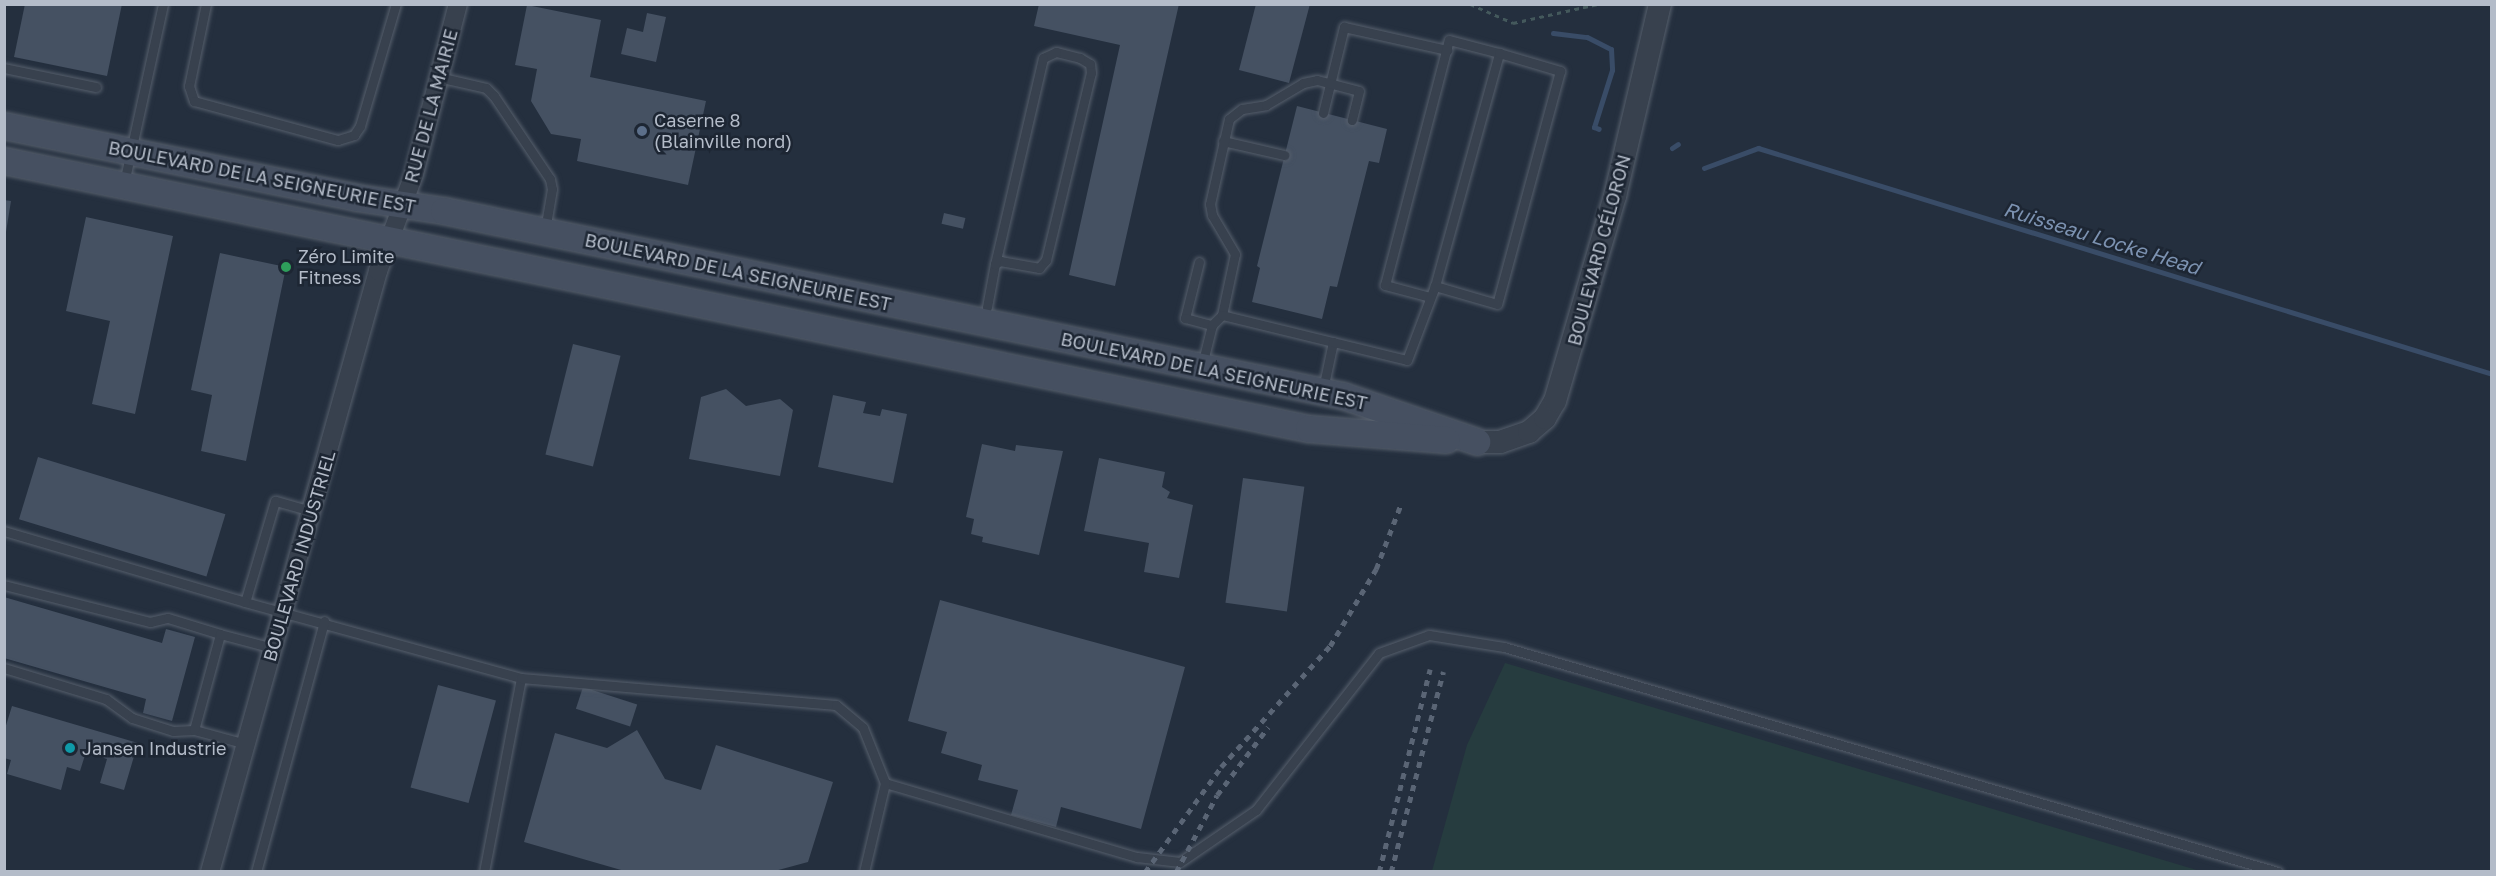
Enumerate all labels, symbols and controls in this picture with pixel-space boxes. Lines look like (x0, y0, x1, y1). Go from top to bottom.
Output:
street label: RUE DE LA MAIRIE (400, 27, 462, 185)
place label: Caserne 8 (Blainville nord) (654, 110, 792, 152)
marker: Caserne 8 (Blainville nord) (635, 124, 649, 138)
street label: BOULEVARD DE LA SEIGNEURIE EST (106, 137, 418, 217)
street label: BOULEVARD CÉLORON (1563, 152, 1635, 348)
water label: Ruisseau Locke Head (2001, 197, 2203, 279)
street label: BOULEVARD DE LA SEIGNEURIE EST (583, 229, 893, 315)
place label: Zéro Limite Fitness (298, 246, 394, 288)
marker: Zéro Limite Fitness (279, 260, 293, 274)
street label: BOULEVARD DE LA SEIGNEURIE EST (1059, 328, 1369, 414)
street label: BOULEVARD INDUSTRIEL (259, 448, 339, 664)
place label: Jansen Industrie (82, 737, 226, 759)
marker: Jansen Industrie (63, 741, 77, 755)

